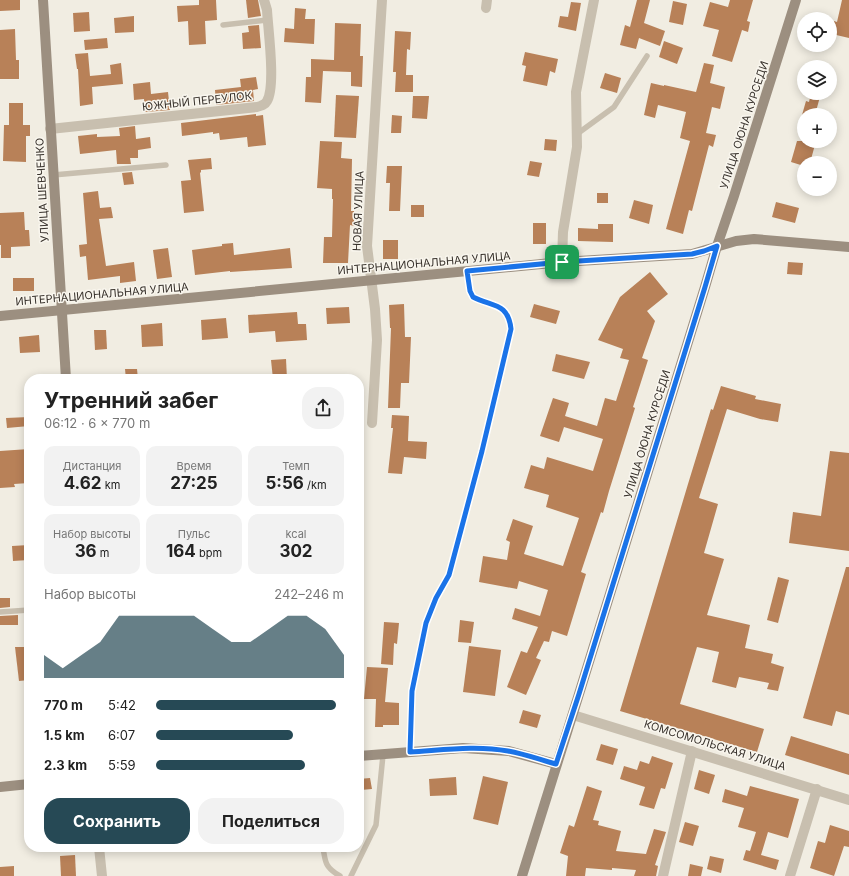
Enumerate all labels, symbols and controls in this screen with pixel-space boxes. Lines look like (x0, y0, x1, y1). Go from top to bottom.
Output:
map controls (797, 12, 837, 196)
button: locate (797, 12, 837, 52)
street label: УЛИЦА ОЮНА КУРСЕДИ (717, 59, 771, 191)
button: layers (797, 60, 837, 100)
street label: ЮЖНЫЙ ПЕРЕУЛОК (141, 88, 253, 114)
button: + (797, 108, 837, 148)
street label: УЛИЦА ШЕВЧЕНКО (32, 138, 52, 242)
button: − (797, 156, 837, 196)
street label: НОВАЯ УЛИЦА (350, 170, 366, 251)
pin (545, 245, 579, 279)
street label: ИНТЕРНАЦИОНАЛЬНАЯ УЛИЦА (337, 248, 511, 278)
icon: arrive (551, 251, 573, 273)
street label: ИНТЕРНАЦИОНАЛЬНАЯ УЛИЦА (15, 279, 189, 309)
street label: УЛИЦА ОЮНА КУРСЕДИ (621, 368, 673, 500)
text: Утренний забег (44, 387, 218, 413)
button: share (302, 387, 344, 429)
text: 06:12 · 6 × 770 m (44, 415, 150, 431)
text: Дистанция (63, 459, 121, 473)
text: Время (177, 459, 211, 473)
text: Темп (282, 459, 310, 473)
text: 4.62 (64, 473, 102, 493)
text: 27:25 (170, 473, 218, 493)
text: 5:56 (265, 473, 304, 493)
text: km (102, 478, 120, 492)
text: /km (304, 478, 327, 492)
text: Набор высоты (53, 527, 131, 541)
text: Пульс (178, 527, 210, 541)
text: kcal (285, 527, 307, 541)
text: 36 (75, 541, 97, 561)
text: 164 (166, 541, 196, 561)
text: 302 (279, 541, 313, 561)
text: m (97, 546, 109, 560)
text: bpm (196, 546, 222, 560)
text: Набор высоты (44, 586, 136, 602)
text: 242–246 m (274, 586, 344, 602)
text: 770 m (44, 697, 83, 713)
text: 5:42 (108, 697, 136, 713)
street label: КОМСОМОЛЬСКАЯ УЛИЦА (642, 717, 788, 773)
text: 1.5 km (44, 727, 85, 743)
text: 6:07 (108, 727, 135, 743)
text: 2.3 km (44, 757, 87, 773)
text: 5:59 (108, 757, 136, 773)
button: Сохранить (44, 798, 190, 844)
button: Поделиться (198, 798, 344, 844)

